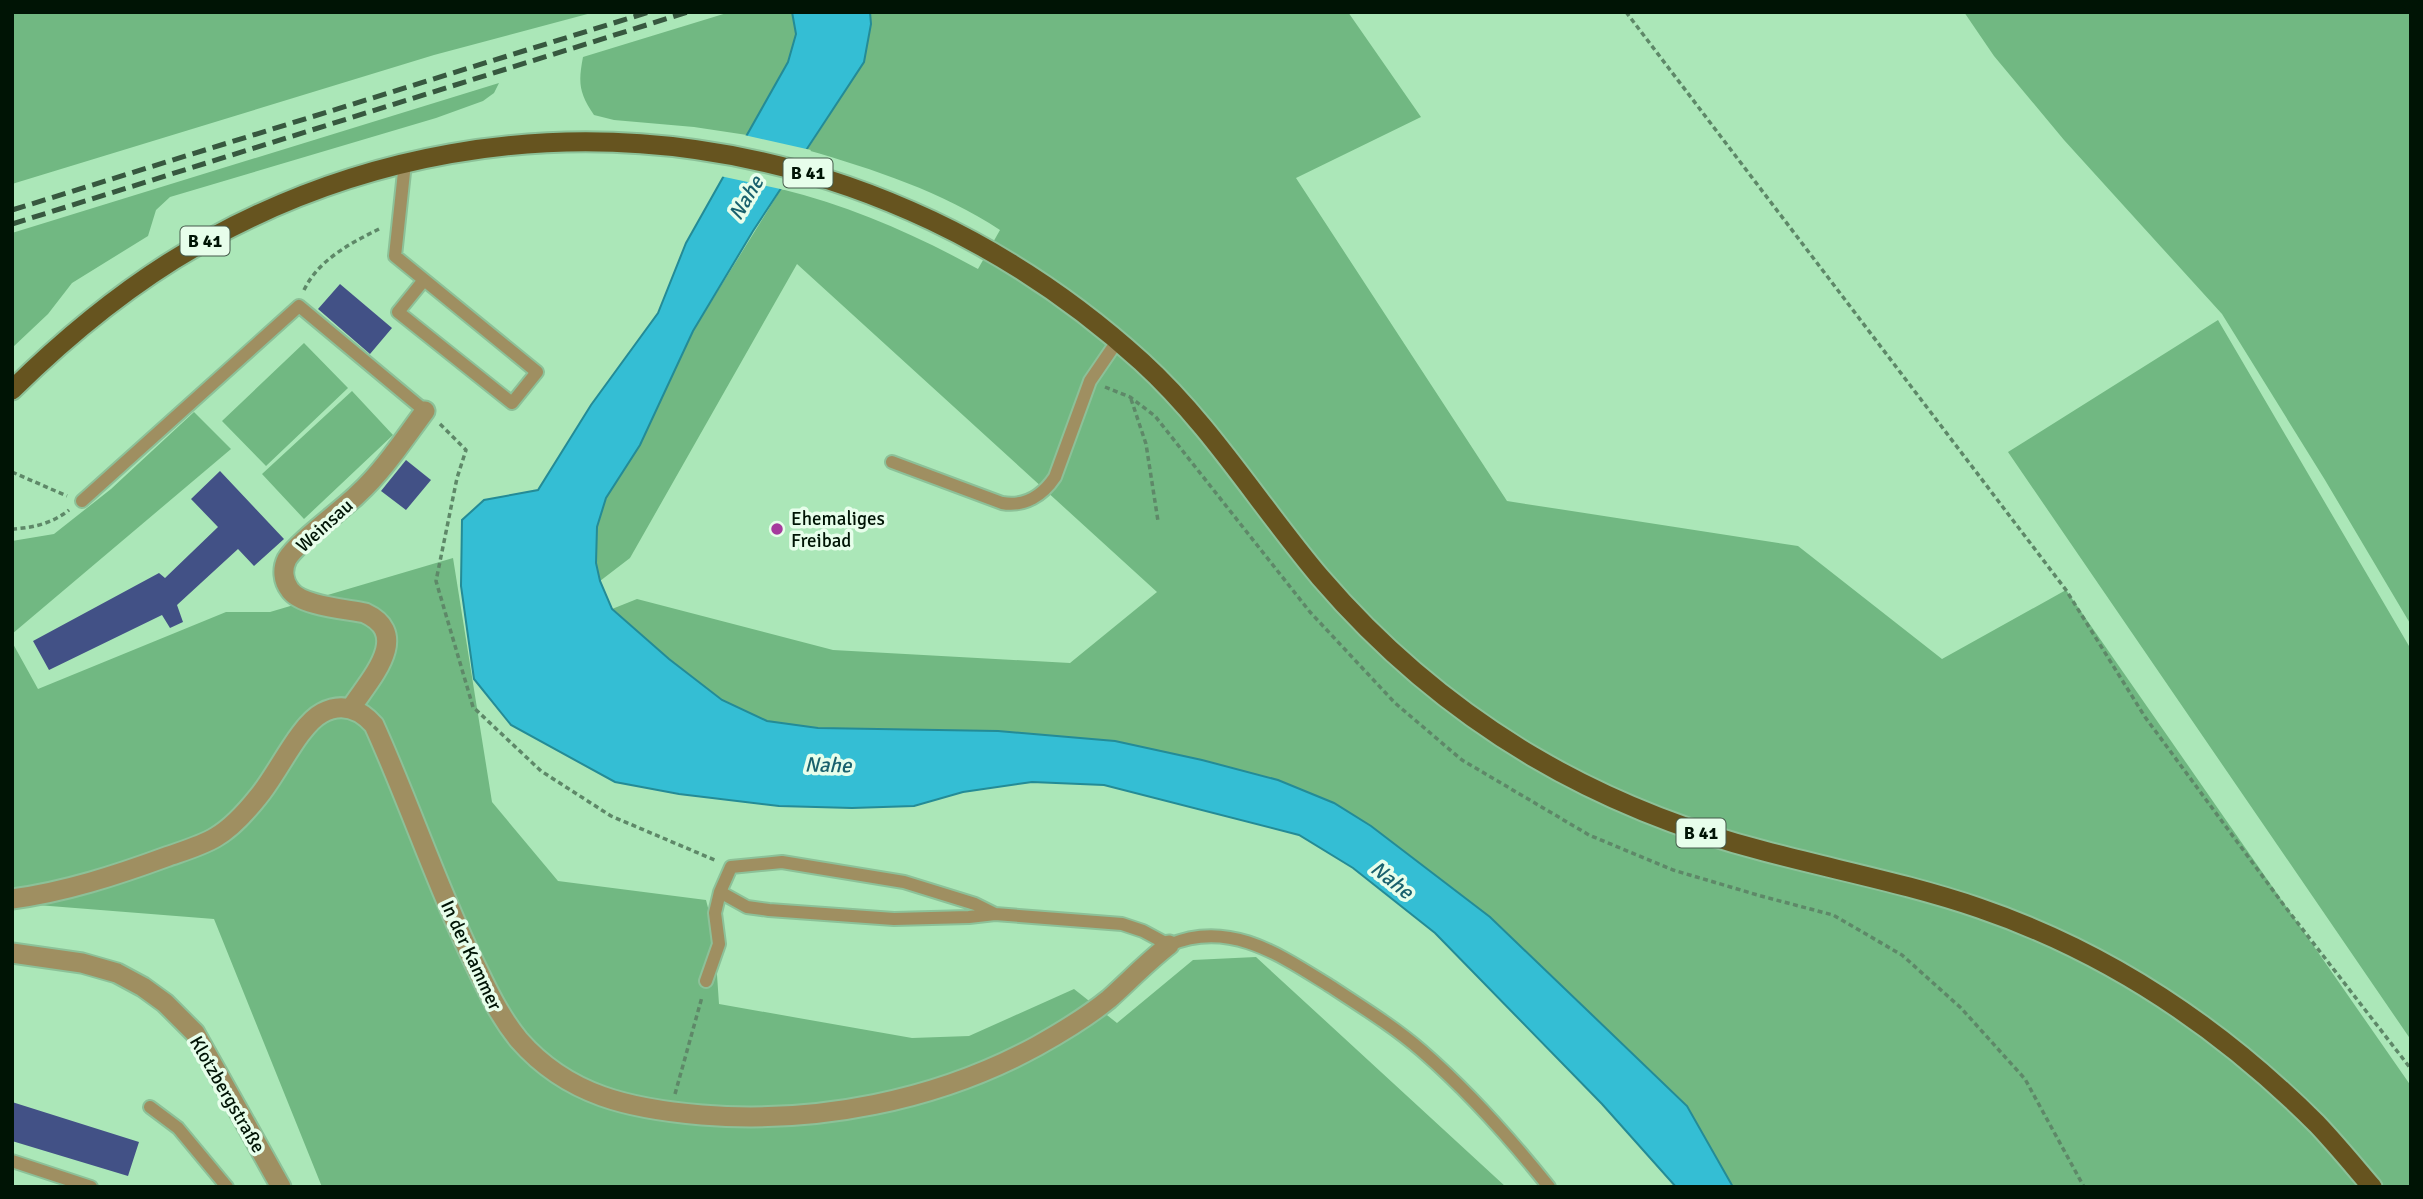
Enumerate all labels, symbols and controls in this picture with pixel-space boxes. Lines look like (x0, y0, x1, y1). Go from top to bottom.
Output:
road number: B 41 (784, 158, 832, 188)
water label: Nahe (723, 170, 770, 225)
road number: B 41 (180, 227, 230, 256)
street label: Weinsau (291, 494, 358, 558)
place label: Ehemaliges Freibad (791, 507, 885, 553)
marker: Ehemaliges Freibad (769, 521, 785, 537)
water label: Nahe (804, 752, 853, 778)
road number: B 41 (1676, 818, 1726, 848)
water label: Nahe (1366, 855, 1420, 906)
street label: In der Kammer (435, 897, 507, 1014)
street label: Klotzbergstraße (184, 1032, 270, 1157)

